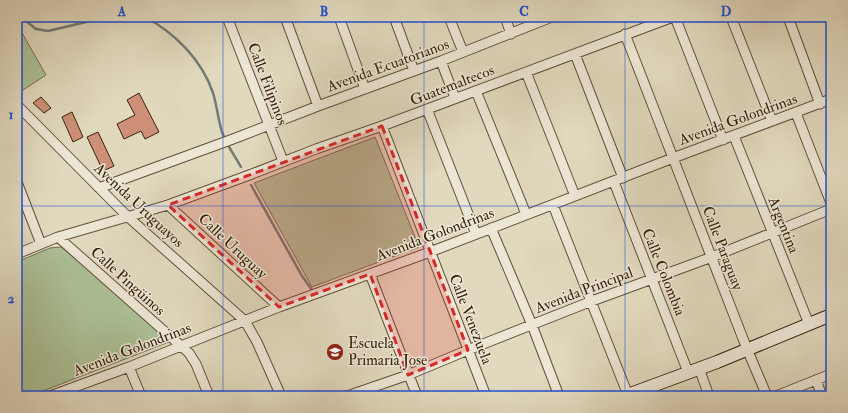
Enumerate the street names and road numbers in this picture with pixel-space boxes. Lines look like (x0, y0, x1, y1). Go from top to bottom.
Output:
street label: Avenida Ecuatorianos (323, 35, 452, 97)
street label: Calle Filipinos (242, 40, 292, 128)
street label: Guatemaltecos (407, 61, 497, 110)
street label: Avenida Golondrinas (675, 89, 800, 150)
street label: Avenida Uruguayos (89, 158, 188, 252)
street label: Argentina (763, 193, 804, 257)
street label: Avenida Golondrinas (373, 203, 497, 266)
street label: Calle Paraguay (698, 204, 747, 293)
street label: Calle Uruguay (194, 210, 271, 283)
street label: Calle Colombia (637, 226, 690, 319)
street label: Calle Pingüinos (86, 243, 169, 320)
street label: Avenida Principal (531, 263, 636, 319)
street label: Calle Venezuela (445, 271, 497, 368)
street label: Avenida Golondrinas (70, 318, 194, 381)

